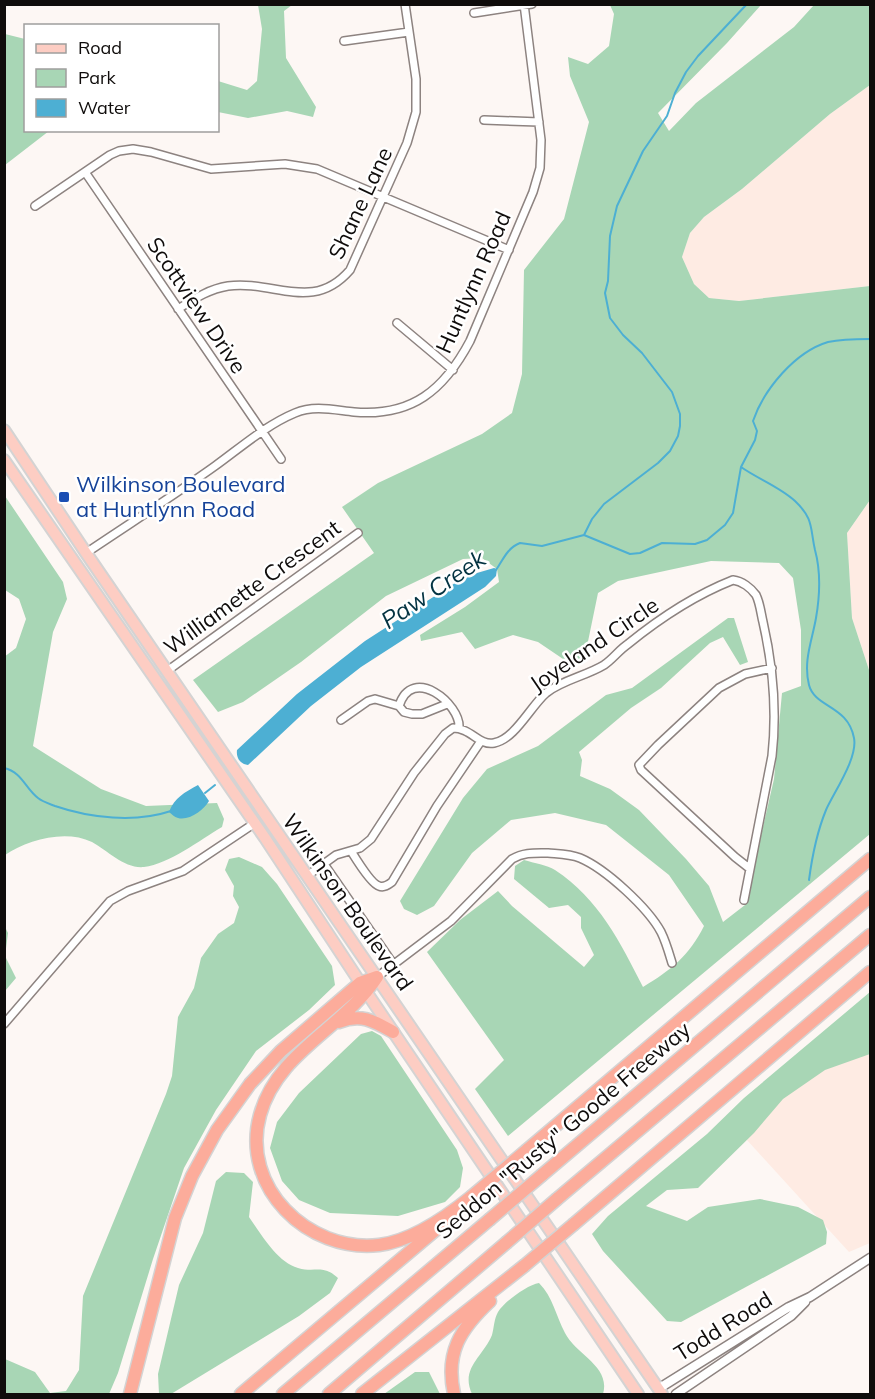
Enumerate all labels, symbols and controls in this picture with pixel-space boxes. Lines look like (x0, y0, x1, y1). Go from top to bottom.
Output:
legend (24, 24, 219, 132)
text: Road (78, 36, 122, 59)
text: Park (78, 66, 117, 89)
text: Water (78, 96, 131, 119)
street label: Shane Lane (322, 142, 398, 264)
street label: Huntlynn Road (429, 207, 517, 357)
street label: Scottview Drive (141, 231, 253, 379)
place label: Wilkinson Boulevard at Huntlynn Road (76, 470, 286, 523)
marker: Wilkinson Boulevard at Huntlynn Road (57, 490, 71, 504)
street label: Williamette Crescent (158, 513, 346, 661)
water label: Paw Creek (375, 543, 492, 635)
street label: Joyeland Circle (524, 591, 664, 697)
street label: Wilkinson Boulevard (276, 808, 420, 996)
street label: Seddon "Rusty" Goode Freeway (430, 1015, 696, 1245)
street label: Todd Road (669, 1285, 777, 1367)

